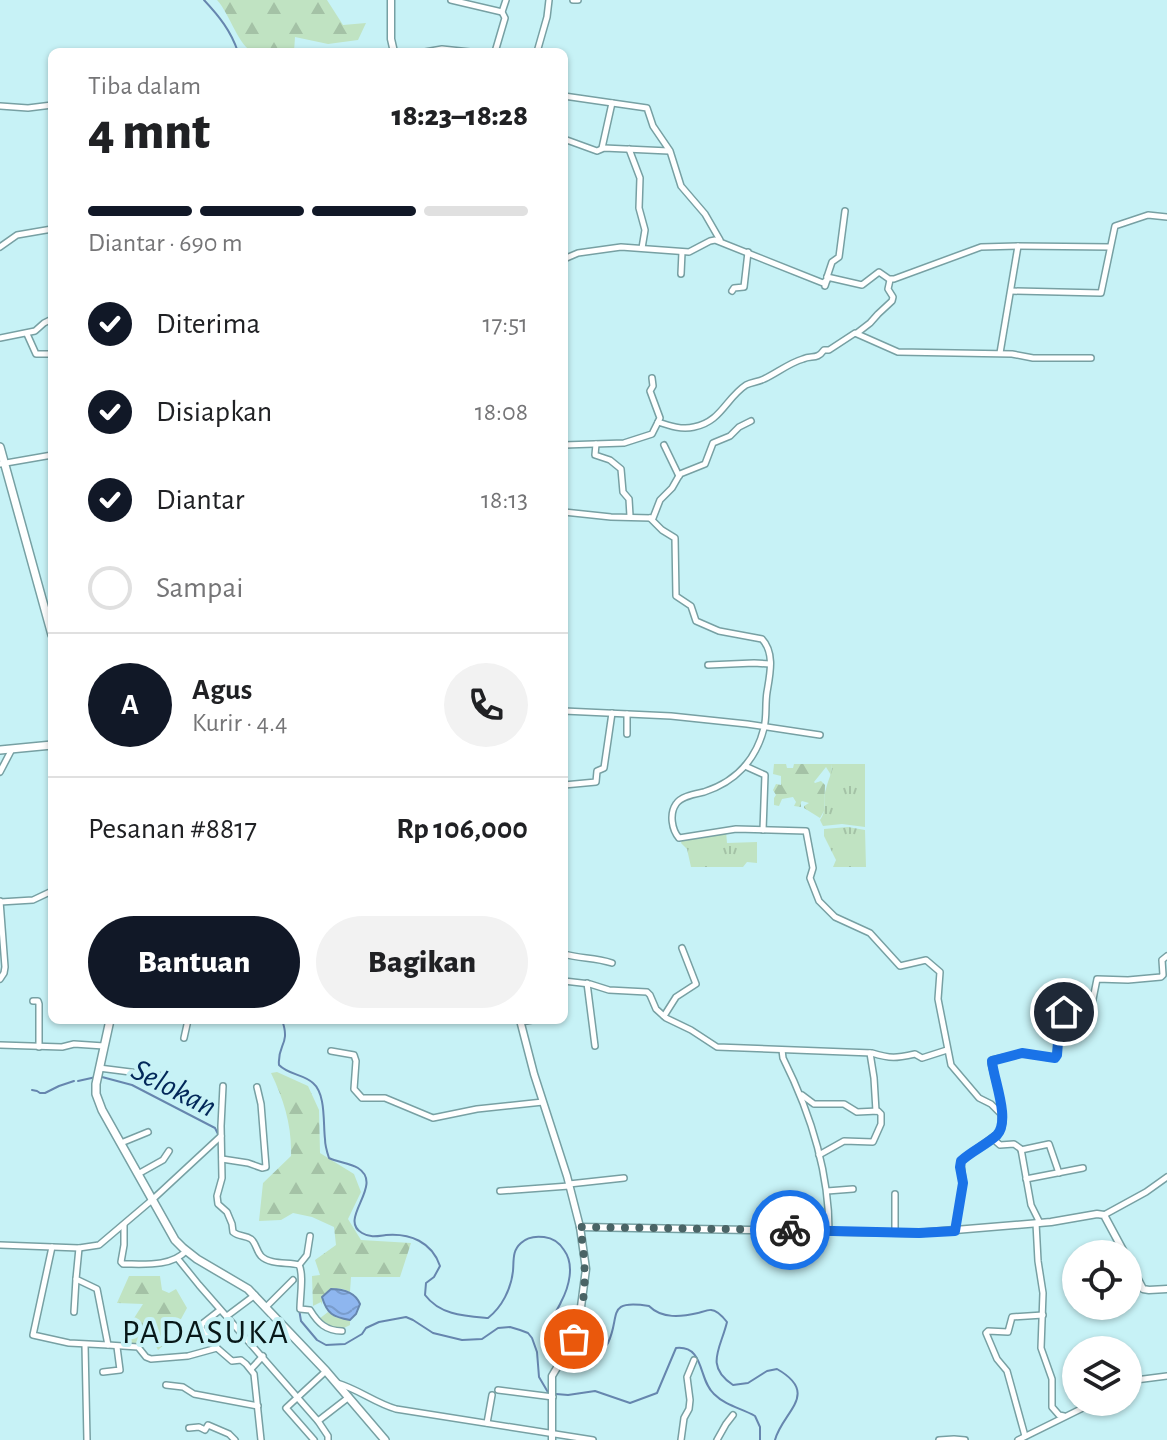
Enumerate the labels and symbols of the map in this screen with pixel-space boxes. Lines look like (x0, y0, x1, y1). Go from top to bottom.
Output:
pin (1030, 978, 1098, 1046)
water label: Selokan (126, 1053, 222, 1123)
courier (750, 1190, 830, 1270)
pin (540, 1305, 608, 1373)
district label: PADASUKA (122, 1316, 290, 1350)

